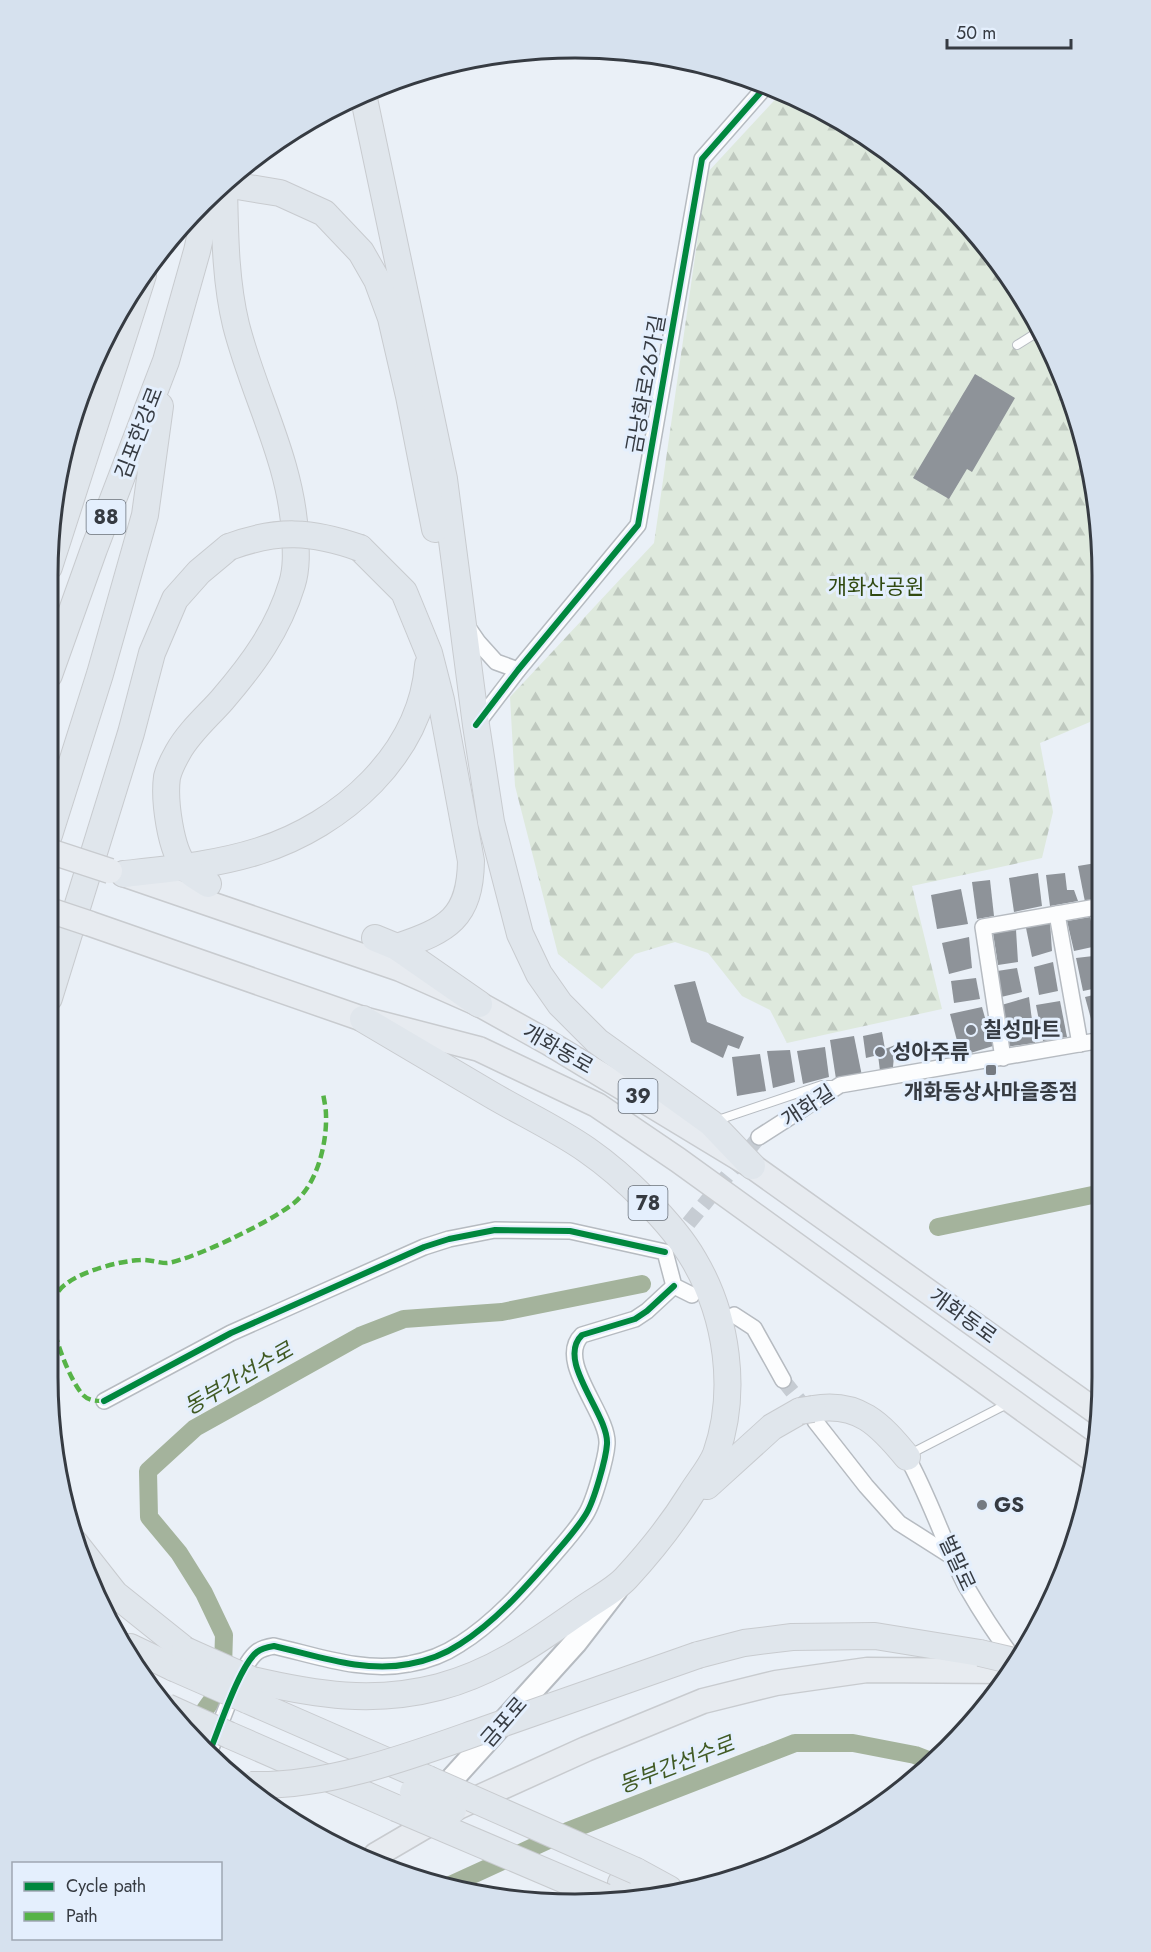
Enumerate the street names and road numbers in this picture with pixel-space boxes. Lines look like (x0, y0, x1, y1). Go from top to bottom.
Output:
street label: 금낭화로26가길 (619, 312, 673, 456)
street label: 김포한강로 (108, 383, 170, 483)
road number: 88 (86, 500, 126, 534)
street label: 개화동로 (517, 1017, 599, 1081)
street label: 개화길 (776, 1078, 840, 1134)
road number: 39 (618, 1079, 658, 1113)
road number: 78 (628, 1186, 668, 1220)
street label: 개화동로 (923, 1281, 1003, 1351)
street label: 벌말로 (931, 1530, 983, 1596)
street label: 금포로 (474, 1690, 534, 1754)

